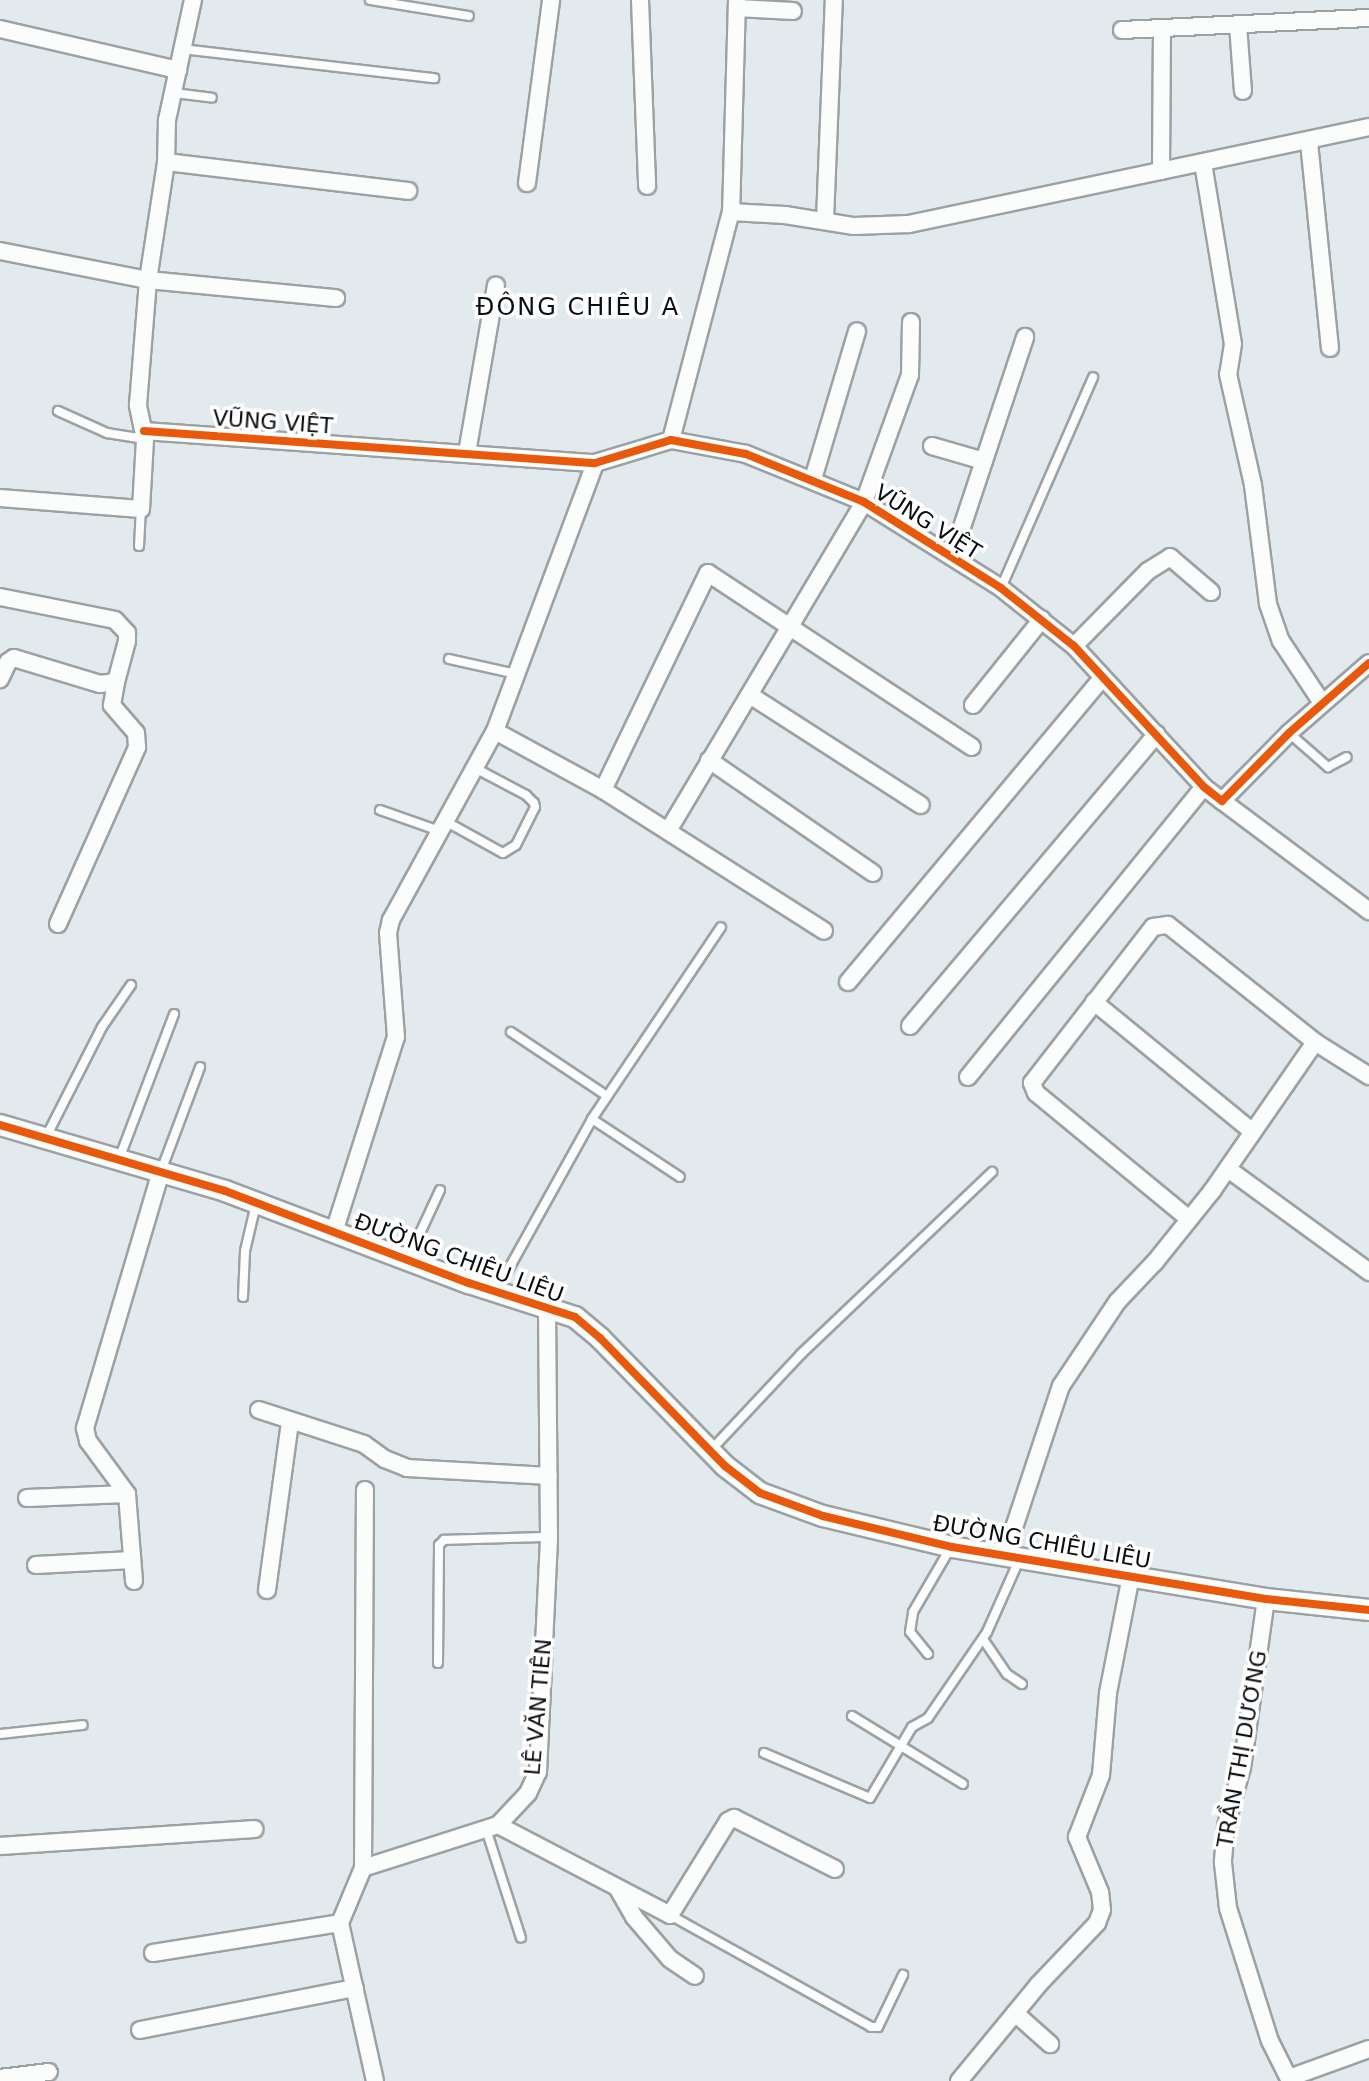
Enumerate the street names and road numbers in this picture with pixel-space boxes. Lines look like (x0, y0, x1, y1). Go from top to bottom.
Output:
street label: VŨNG VIỆT (212, 405, 334, 439)
street label: VŨNG VIỆT (870, 479, 986, 565)
street label: ĐƯỜNG CHIÊU LIÊU (351, 1208, 567, 1308)
street label: ĐƯỜNG CHIÊU LIÊU (931, 1510, 1153, 1574)
street label: LÊ VĂN TIÊN (519, 1638, 557, 1776)
street label: TRẦN THỊ DƯƠNG (1212, 1648, 1272, 1850)

